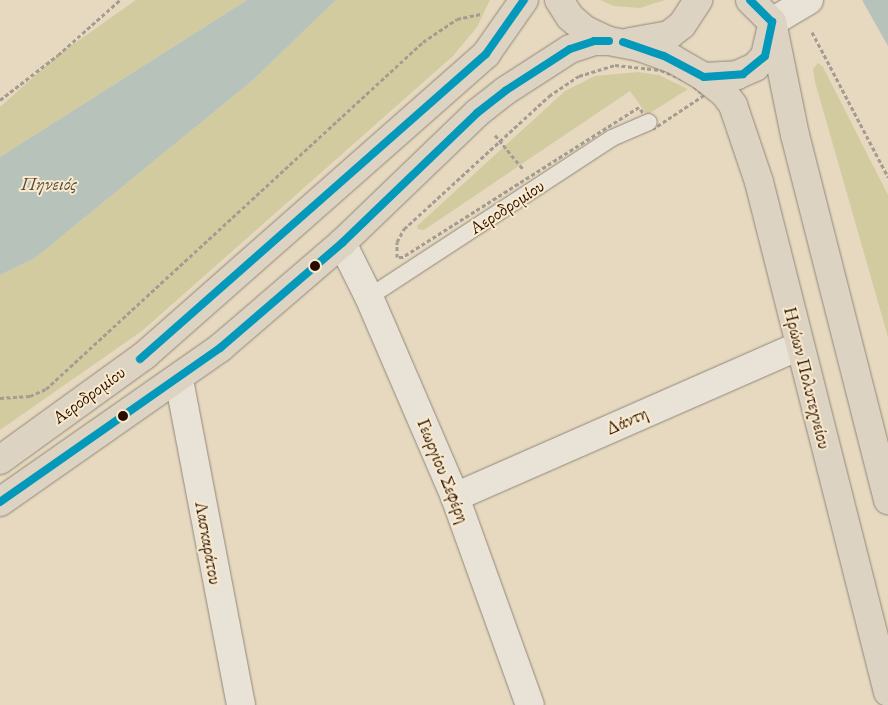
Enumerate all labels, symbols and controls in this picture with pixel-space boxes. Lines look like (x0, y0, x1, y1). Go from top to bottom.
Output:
water label: Πηνειός (21, 173, 77, 195)
street label: Αεροδρομίου (466, 175, 548, 239)
unlabelled marker (310, 261, 320, 271)
street label: Ηρώων Πολυτεχνείου (779, 305, 835, 451)
street label: Αεροδρομίου (48, 361, 130, 429)
street label: Δάντη (603, 402, 651, 440)
unlabelled marker (118, 411, 128, 421)
street label: Γεωργίου Σεφέρη (412, 416, 474, 526)
street label: Λασκαράτου (190, 500, 226, 586)

